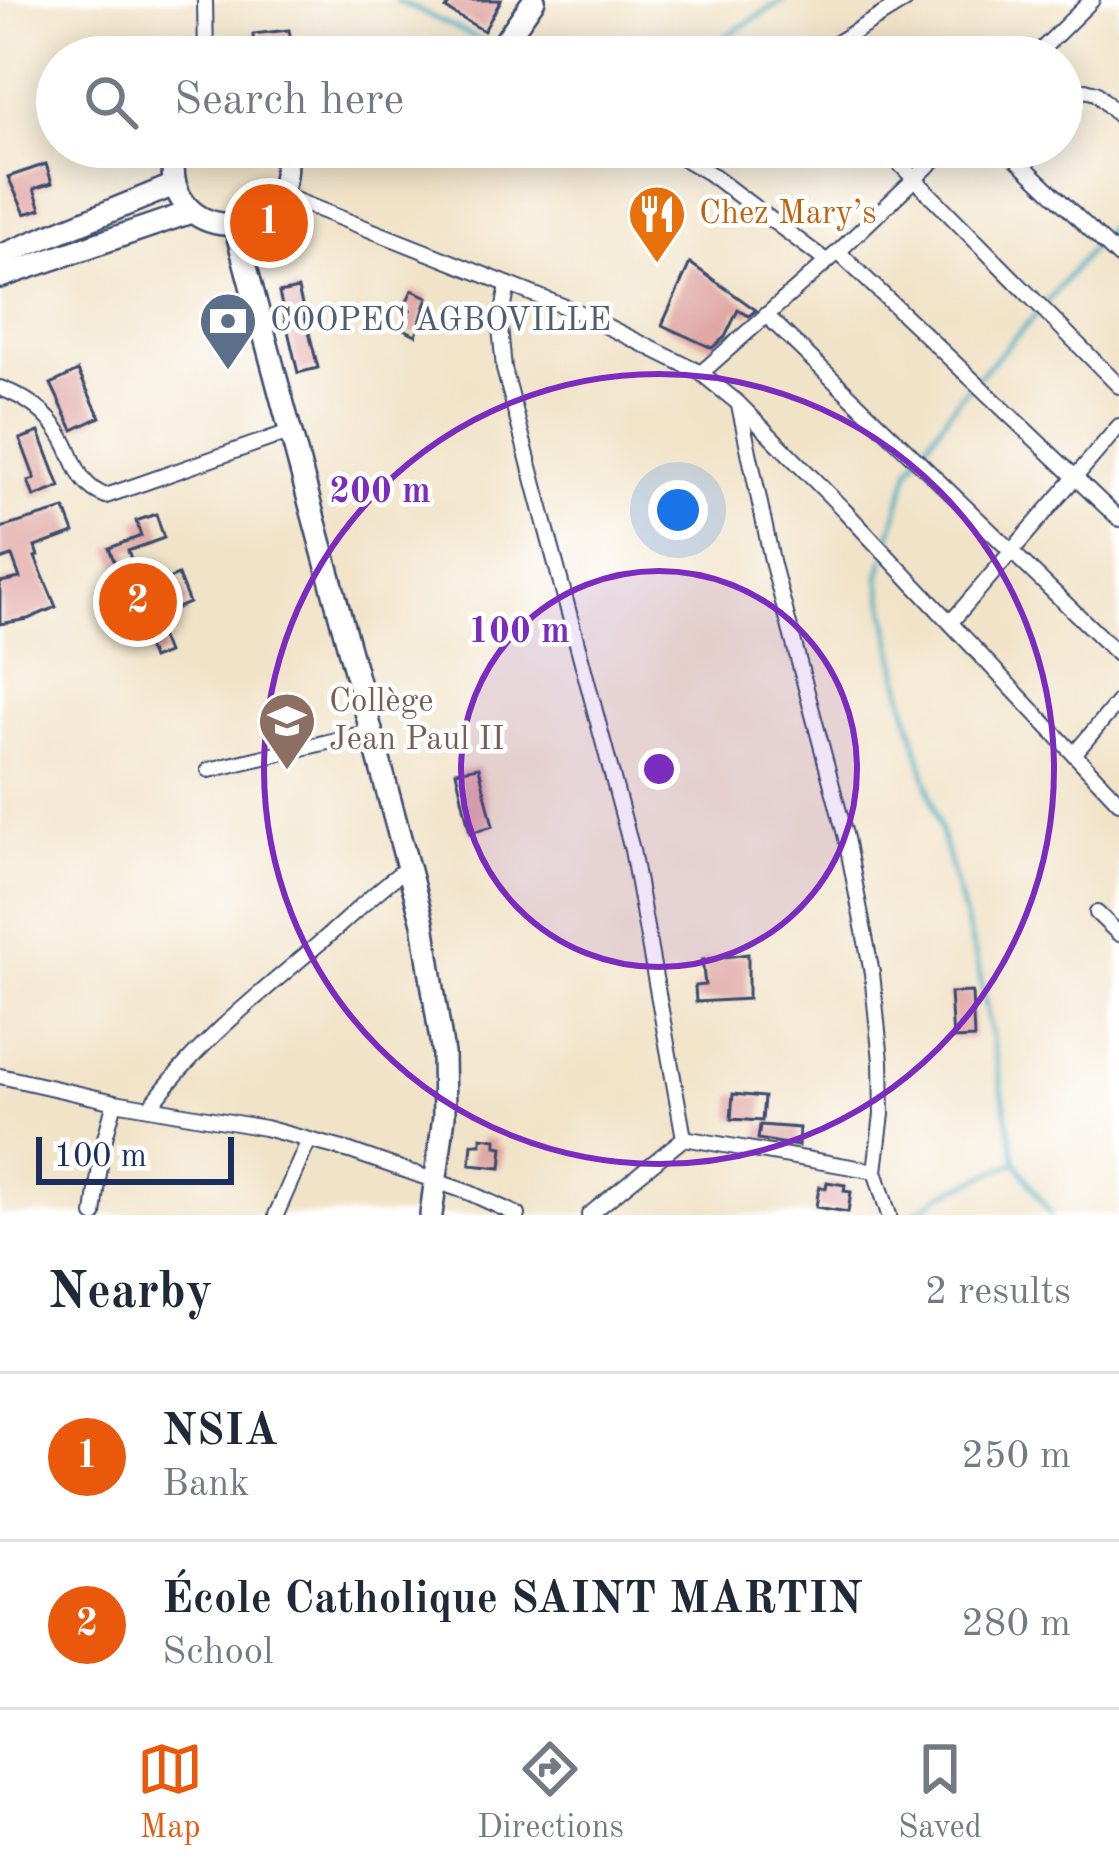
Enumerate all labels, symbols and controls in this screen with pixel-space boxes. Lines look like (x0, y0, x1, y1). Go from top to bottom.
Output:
search box (36, 36, 1083, 168)
icon: search (78, 69, 144, 135)
text: Search here (174, 79, 404, 124)
pin: 1 (230, 178, 308, 268)
restaurant icon: Chez Mary’s (626, 183, 688, 265)
place label: Chez Mary’s (699, 198, 877, 231)
bank icon: COOPEC AGBOVILLE (197, 290, 259, 372)
place label: COOPEC AGBOVILLE (270, 305, 611, 338)
text: 200 m (329, 475, 431, 511)
your location (648, 480, 708, 540)
pin: 2 (99, 557, 177, 647)
text: 100 m (468, 615, 570, 651)
place label: Collège Jean Paul II (329, 686, 504, 757)
school or university icon: Collège Jean Paul II (256, 690, 318, 772)
centre of rings (638, 748, 680, 790)
scale bar (36, 1131, 234, 1184)
text: 100 m (54, 1141, 147, 1174)
text: Nearby (48, 1268, 213, 1319)
text: 2 results (925, 1273, 1071, 1312)
text: NSIA (162, 1410, 278, 1455)
text: 1 (76, 1437, 98, 1476)
text: 250 m (961, 1437, 1071, 1476)
text: Bank (162, 1465, 250, 1504)
text: École Catholique SAINT MARTIN (162, 1578, 862, 1623)
text: 2 (76, 1605, 98, 1644)
text: 280 m (961, 1605, 1071, 1644)
text: School (162, 1633, 274, 1672)
tab: Map (137, 1736, 203, 1849)
tab: Directions (477, 1736, 624, 1849)
tab: Saved (898, 1736, 982, 1849)

